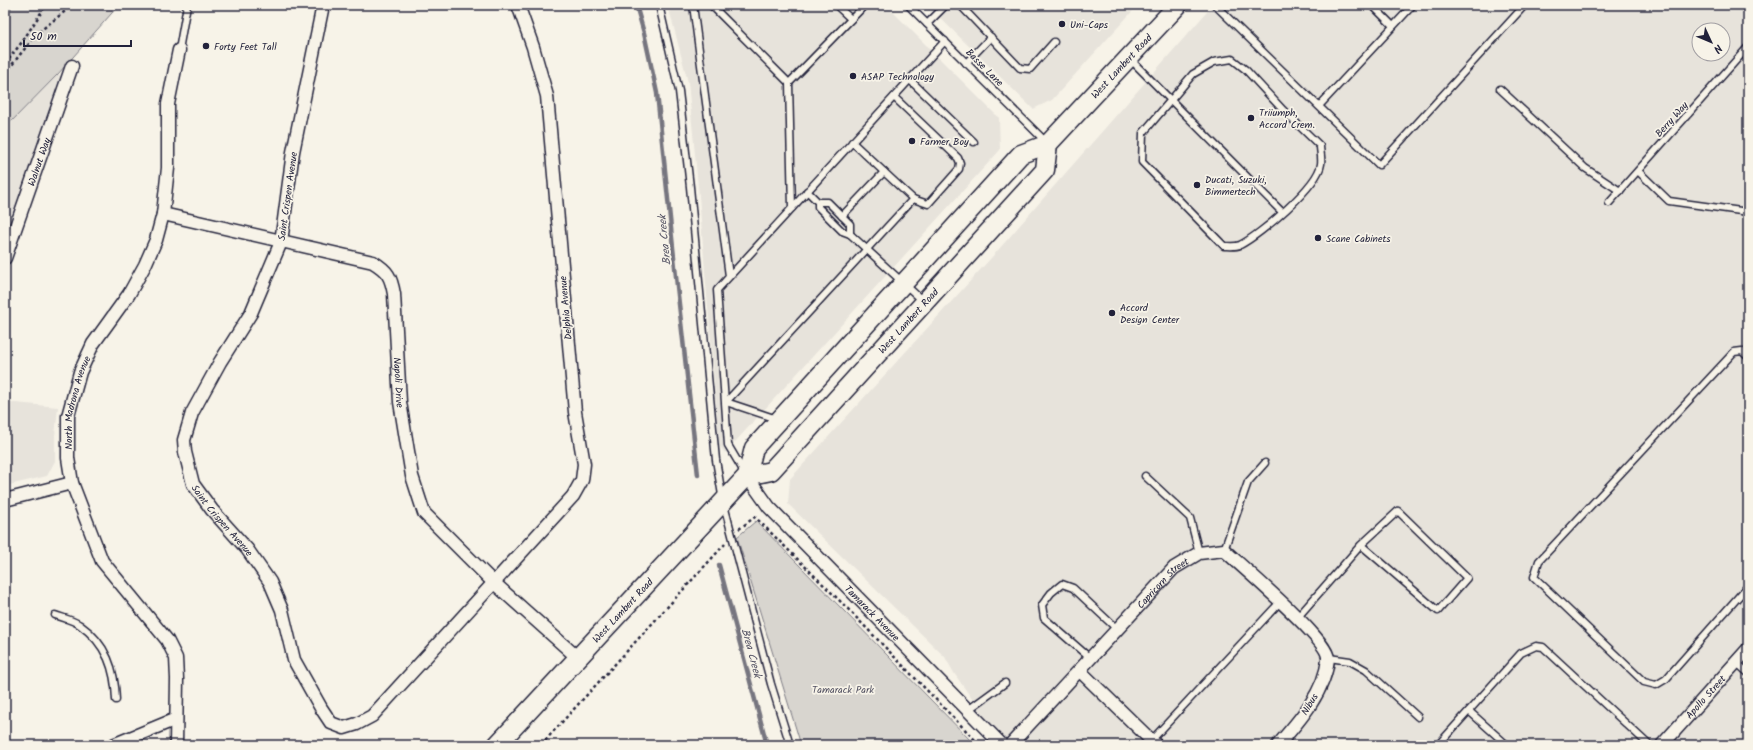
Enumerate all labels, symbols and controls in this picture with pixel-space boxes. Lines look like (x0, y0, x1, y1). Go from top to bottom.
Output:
place label: Uni-Caps (1070, 17, 1109, 33)
marker: Uni-Caps (1057, 19, 1067, 29)
scale bar (24, 22, 131, 48)
north arrow (1691, 22, 1731, 62)
text: 50 m (30, 27, 57, 46)
street label: West Lambert Road (1087, 30, 1157, 103)
place label: Forty Feet Tall (214, 39, 277, 55)
text: N (1709, 39, 1726, 57)
marker: Forty Feet Tall (201, 41, 211, 51)
street label: Basse Lane (962, 45, 1007, 91)
place label: ASAP Technology (861, 69, 934, 85)
marker: ASAP Technology (848, 71, 858, 81)
street label: Berry Way (1651, 98, 1692, 141)
place label: Triiumph, Accord Crem. (1259, 105, 1315, 133)
marker: Triiumph, Accord Crem. (1246, 113, 1256, 123)
place label: Farmer Boy (920, 134, 969, 150)
street label: Walnut Way (24, 135, 55, 188)
marker: Farmer Boy (907, 136, 917, 146)
street label: Saint Crispen Avenue (274, 150, 302, 242)
place label: Ducati, Suzuki, Bimmertech (1205, 172, 1267, 200)
marker: Ducati, Suzuki, Bimmertech (1192, 180, 1202, 190)
water label: Brea Creek (653, 212, 677, 266)
place label: Scane Cabinets (1326, 231, 1391, 247)
marker: Scane Cabinets (1313, 233, 1323, 243)
street label: Delphia Avenue (555, 275, 577, 341)
street label: West Lambert Road (875, 284, 943, 358)
place label: Accord Design Center (1120, 300, 1180, 328)
marker: Accord Design Center (1107, 308, 1117, 318)
street label: North Madrona Avenue (61, 353, 96, 450)
street label: Napoli Drive (389, 357, 408, 410)
street label: Saint Crispen Avenue (187, 481, 257, 560)
street label: Capricorn Street (1133, 554, 1192, 613)
street label: West Lambert Road (589, 574, 658, 647)
street label: Tamarack Avenue (840, 582, 904, 646)
water label: Brea Creek (736, 627, 767, 682)
street label: Apollo Street (1682, 672, 1730, 723)
park label: Tamarack Park (812, 682, 874, 698)
street label: Nibus (1297, 690, 1323, 719)

